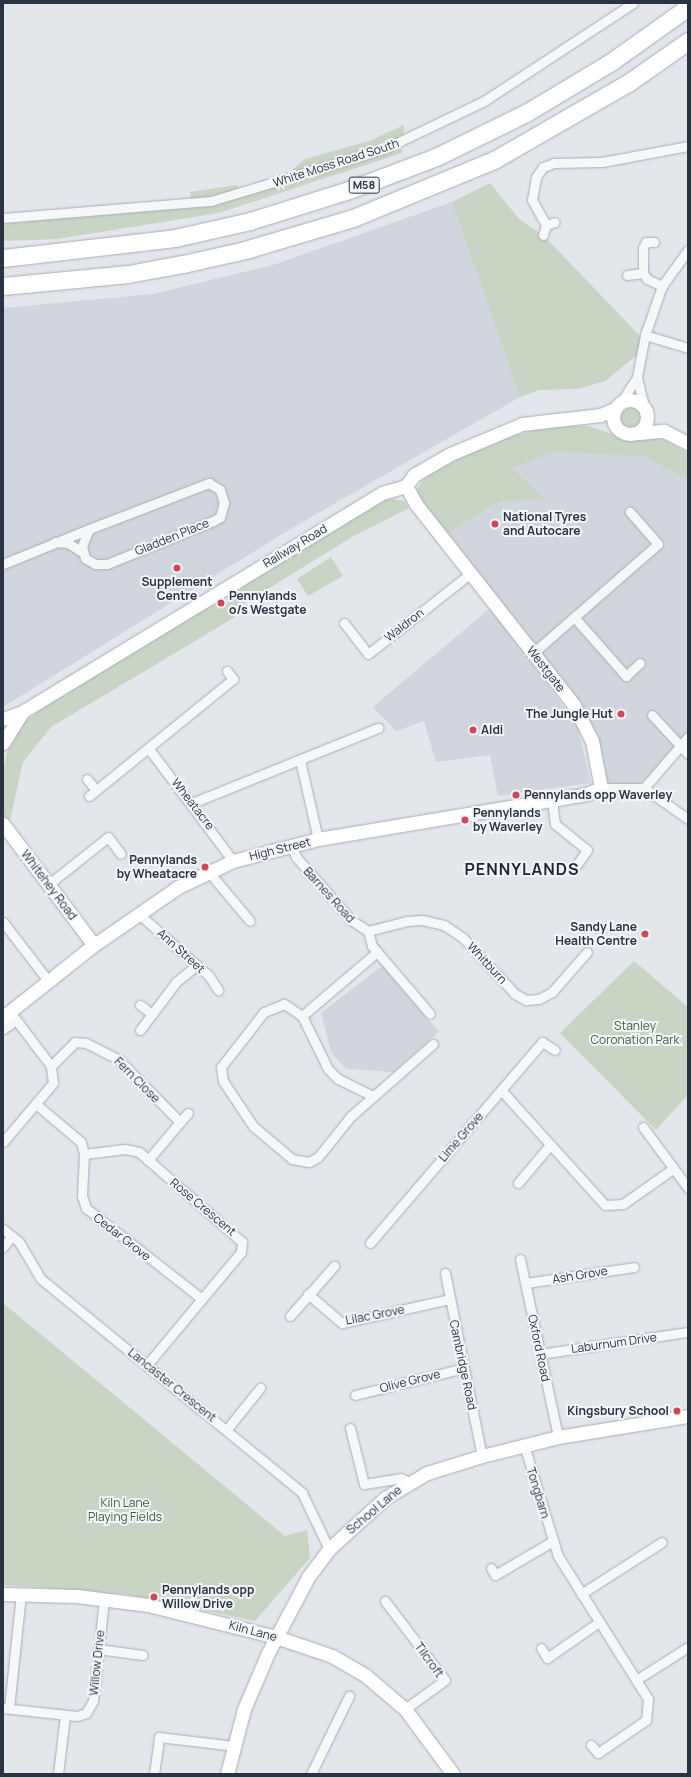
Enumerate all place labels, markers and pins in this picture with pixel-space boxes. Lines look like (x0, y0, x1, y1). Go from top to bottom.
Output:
place label: National Tyres and Autocare (503, 510, 586, 538)
marker: National Tyres and Autocare (490, 519, 500, 529)
marker: Supplement Centre (172, 563, 182, 573)
place label: Supplement Centre (141, 575, 213, 603)
place label: Pennylands o/s Westgate (229, 589, 306, 617)
marker: Pennylands o/s Westgate (216, 598, 226, 608)
place label: The Jungle Hut (526, 707, 613, 721)
marker: The Jungle Hut (616, 709, 626, 719)
place label: Aldi (481, 723, 503, 737)
marker: Aldi (468, 725, 478, 735)
place label: Pennylands opp Waverley (524, 788, 672, 802)
marker: Pennylands opp Waverley (511, 790, 521, 800)
place label: Pennylands by Waverley (473, 806, 542, 834)
marker: Pennylands by Waverley (460, 815, 470, 825)
place label: Pennylands by Wheatacre (117, 853, 197, 881)
marker: Pennylands by Wheatacre (200, 862, 210, 872)
place label: Sandy Lane Health Centre (555, 920, 637, 948)
marker: Sandy Lane Health Centre (640, 929, 650, 939)
place label: Kingsbury School (567, 1404, 669, 1418)
marker: Kingsbury School (672, 1406, 682, 1416)
place label: Pennylands opp Willow Drive (162, 1583, 254, 1611)
marker: Pennylands opp Willow Drive (149, 1592, 159, 1602)

